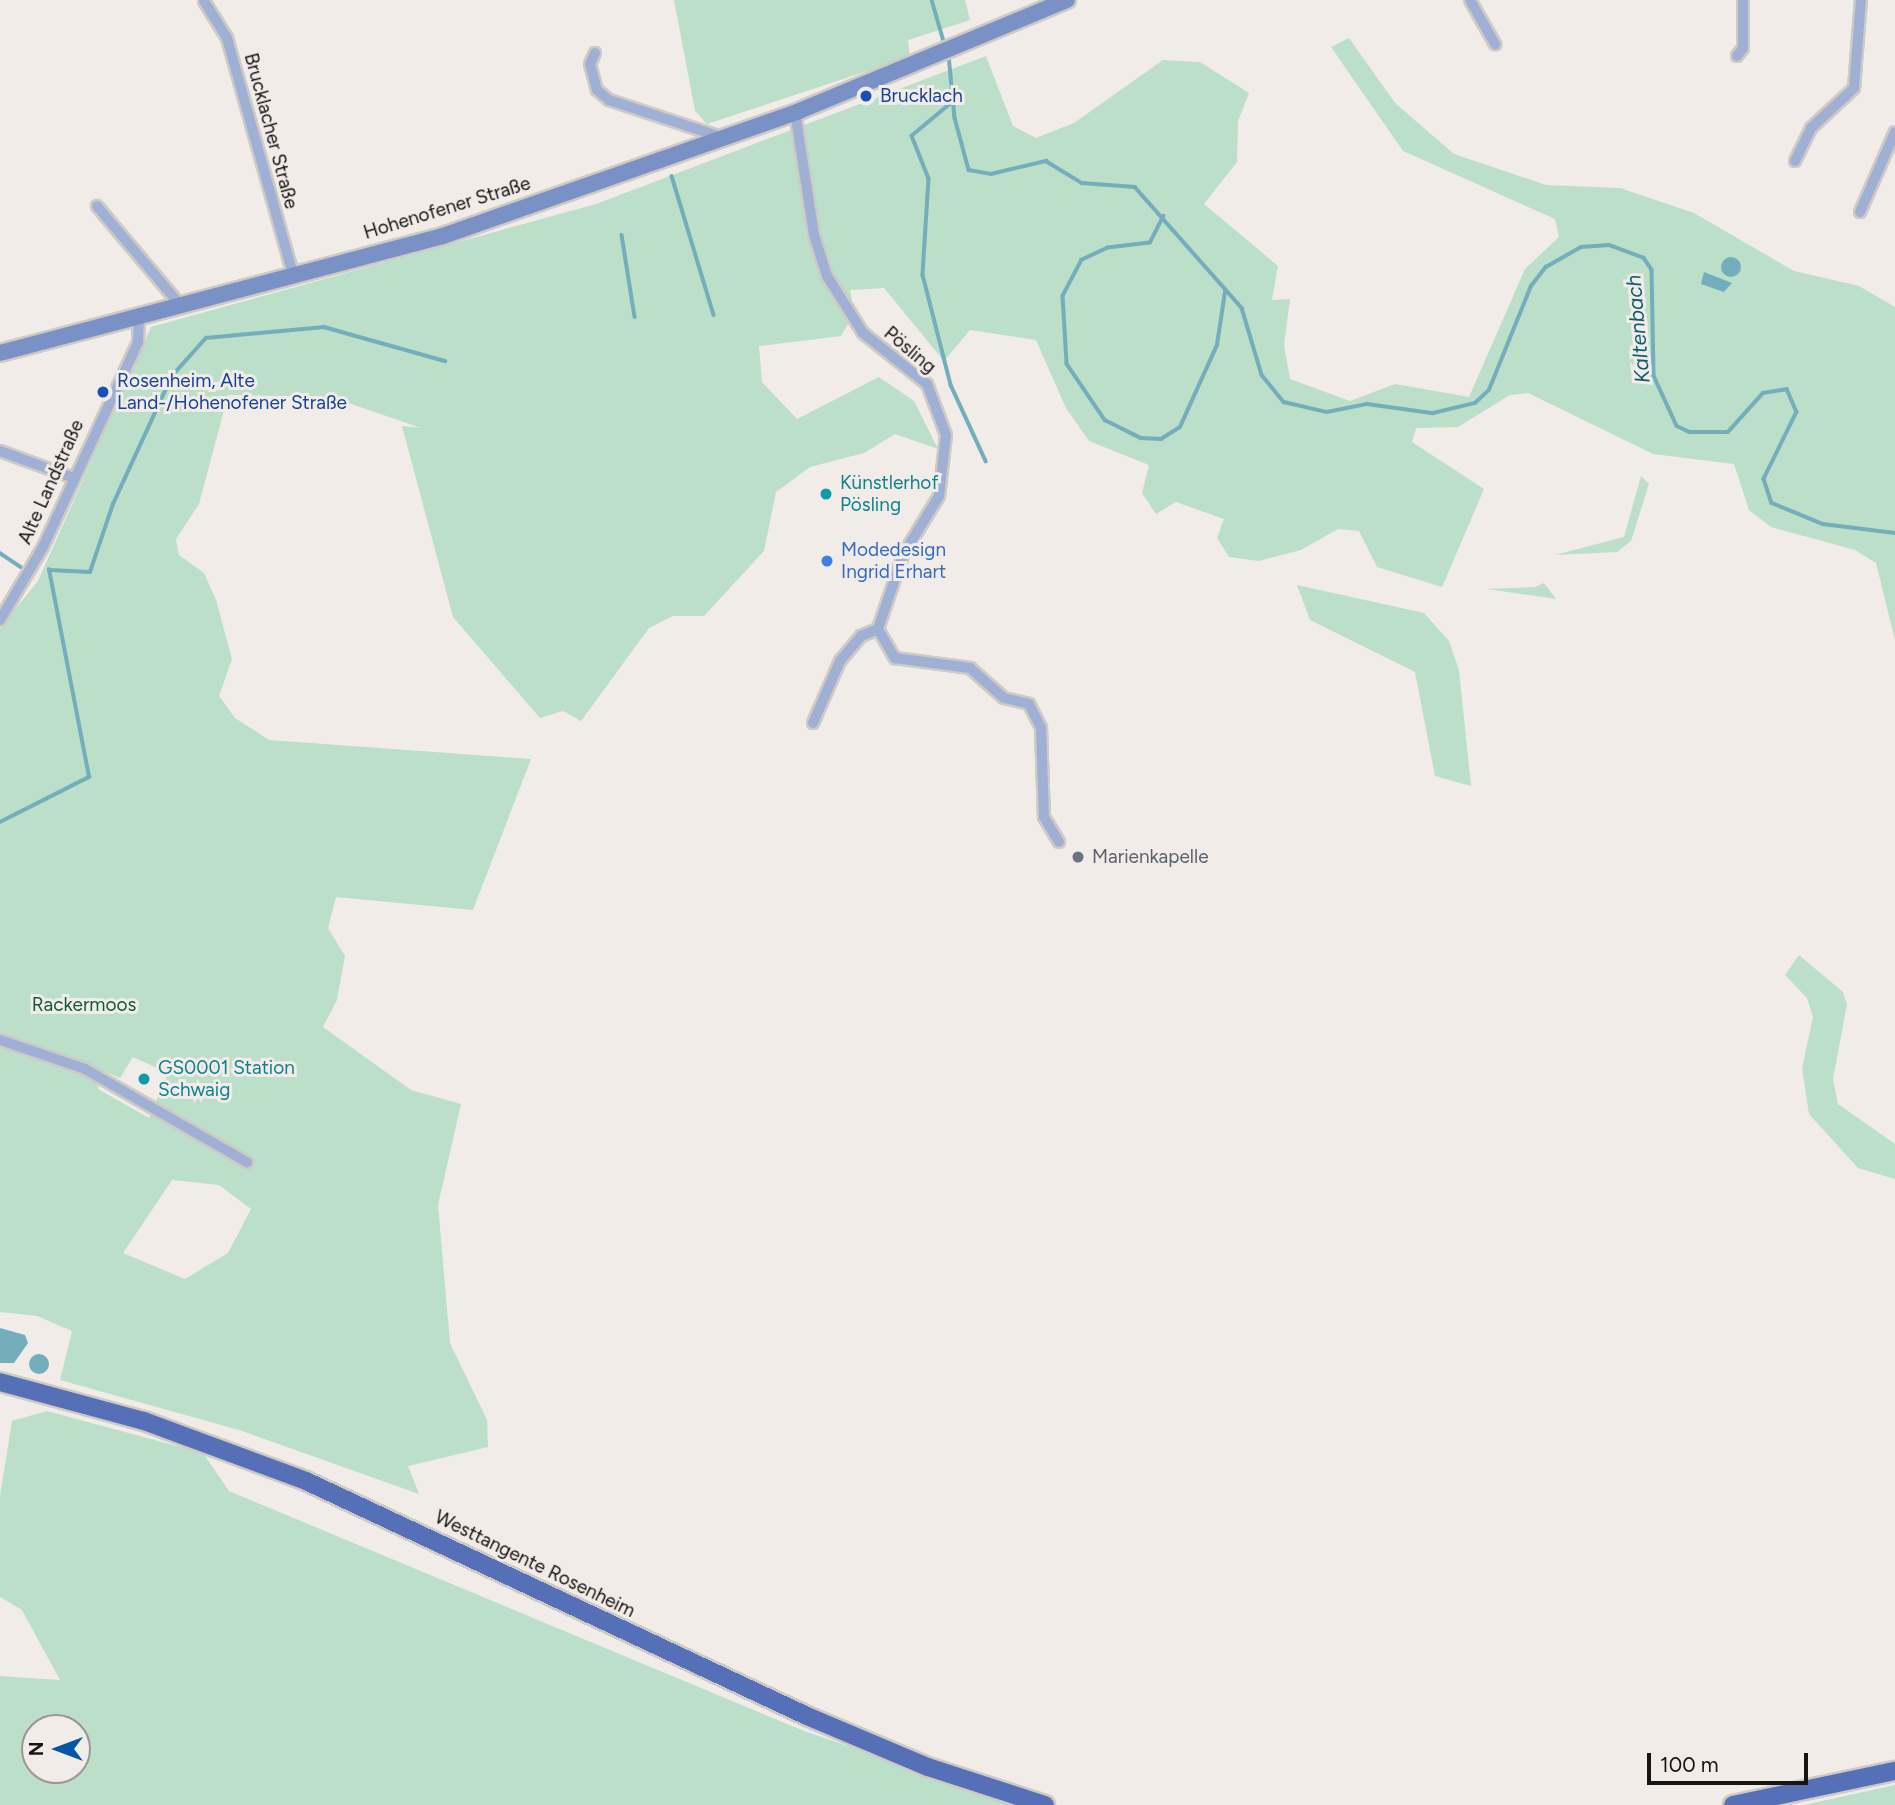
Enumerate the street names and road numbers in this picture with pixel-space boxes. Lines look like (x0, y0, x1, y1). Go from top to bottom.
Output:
street label: Brucklacher Straße (239, 51, 303, 211)
street label: Hohenofener Straße (361, 172, 533, 244)
street label: Pösling (879, 322, 941, 378)
street label: Alte Landstraße (13, 416, 89, 548)
street label: Westtangente Rosenheim (431, 1506, 639, 1622)

